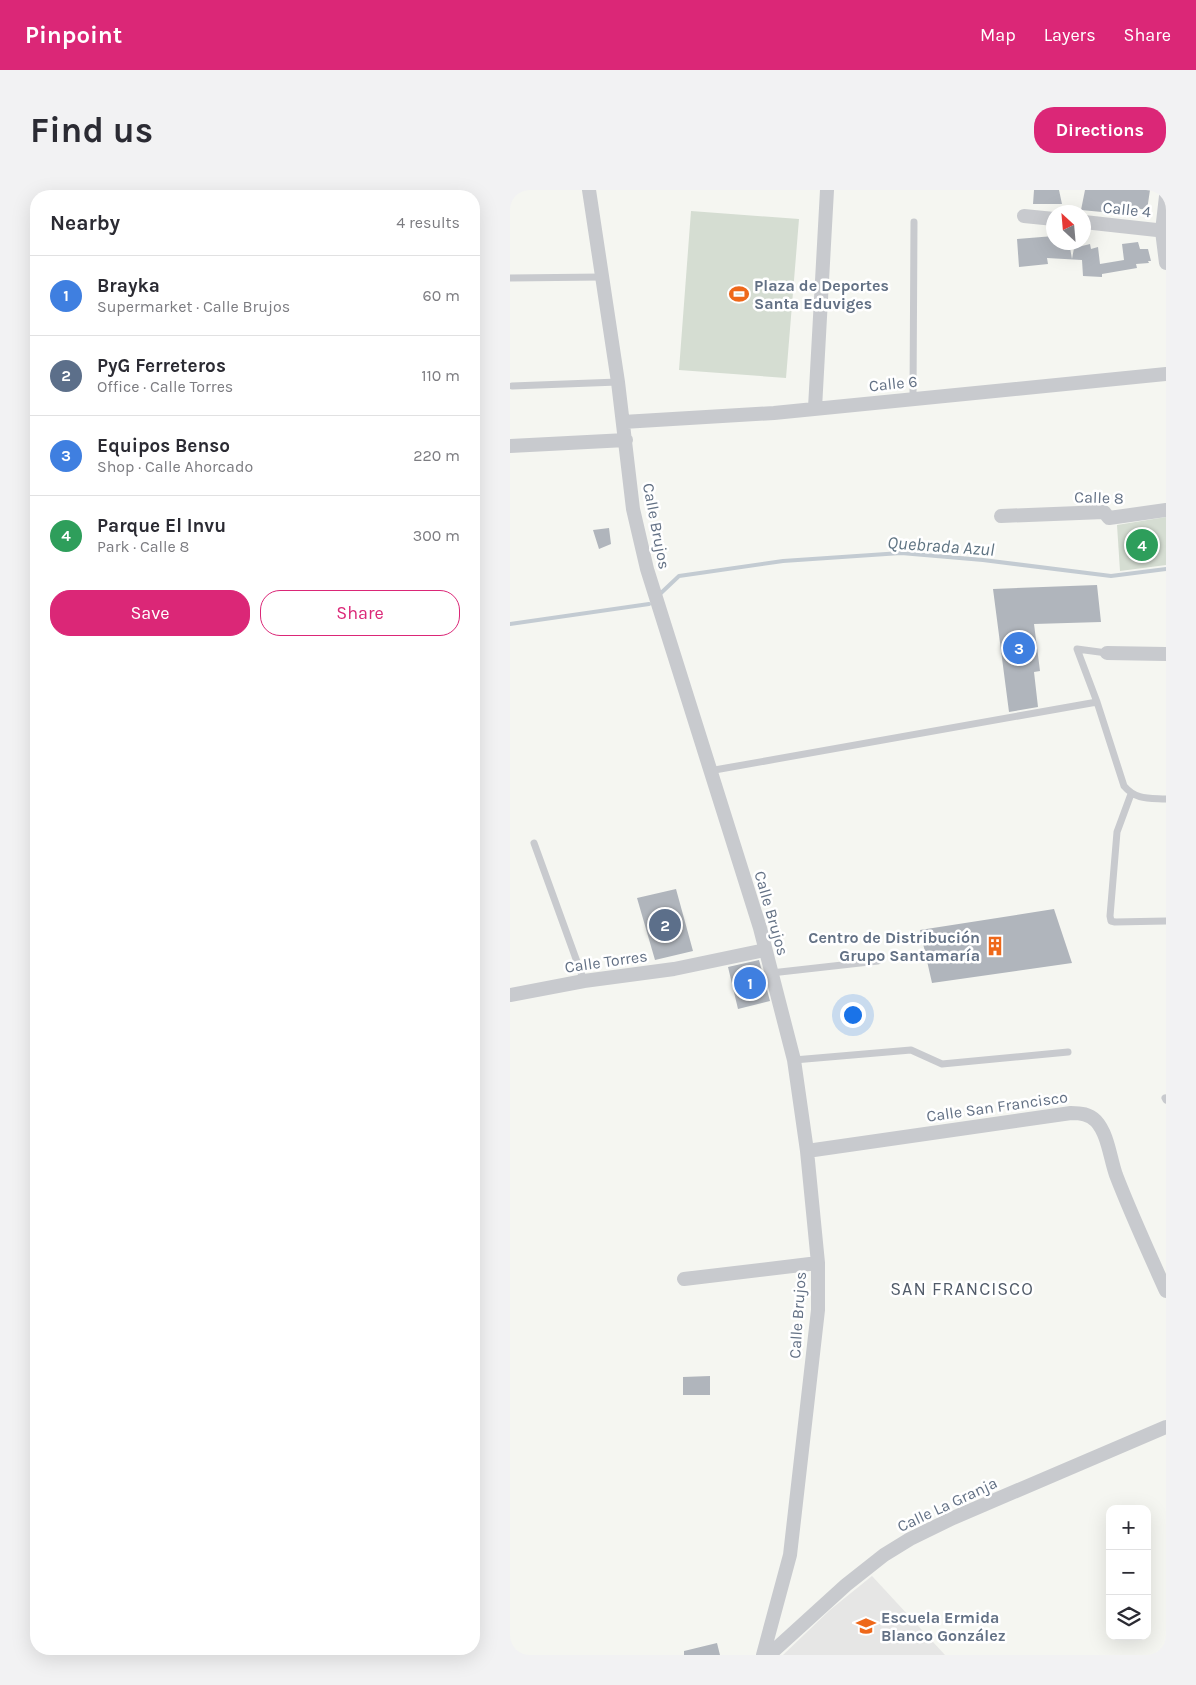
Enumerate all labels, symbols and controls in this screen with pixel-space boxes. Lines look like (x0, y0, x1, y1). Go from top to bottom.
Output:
text: Pinpoint (25, 21, 122, 49)
text: Map (980, 24, 1016, 46)
text: Layers (1044, 24, 1096, 46)
text: Share (1124, 24, 1171, 46)
button: Directions (1034, 107, 1166, 153)
text: Find us (30, 110, 153, 151)
street label: Calle 4 (1102, 198, 1152, 221)
north arrow (1046, 205, 1091, 250)
text: Nearby (50, 211, 120, 235)
text: 4 results (396, 213, 460, 232)
text: Brayka (97, 275, 160, 297)
place label: Plaza de Deportes Santa Eduviges (754, 276, 889, 313)
sports icon: Plaza de Deportes Santa Eduviges (728, 283, 750, 305)
text: 1 (63, 286, 69, 305)
text: 60 m (423, 286, 460, 305)
text: Supermarket · Calle Brujos (97, 297, 290, 316)
text: PyG Ferreteros (97, 355, 226, 377)
text: 2 (61, 366, 71, 385)
text: 110 m (421, 366, 460, 385)
street label: Calle 6 (868, 372, 918, 395)
text: Office · Calle Torres (97, 377, 233, 396)
text: Equipos Benso (97, 435, 230, 457)
text: 3 (61, 446, 71, 465)
text: 220 m (413, 446, 460, 465)
text: Shop · Calle Ahorcado (97, 457, 253, 476)
street label: Calle Brujos (639, 481, 674, 571)
street label: Calle 8 (1074, 487, 1124, 508)
text: Parque El Invu (97, 515, 226, 537)
text: 4 (61, 526, 71, 545)
text: 300 m (413, 526, 460, 545)
pin: 4 (1126, 526, 1158, 564)
water label: Quebrada Azul (887, 531, 996, 561)
text: Park · Calle 8 (97, 537, 189, 556)
button: Save (50, 590, 250, 636)
button: Share (260, 590, 460, 636)
pin: 3 (1003, 629, 1035, 667)
street label: Calle Brujos (750, 869, 793, 958)
pin: 2 (649, 906, 681, 944)
place label: Centro de Distribución Grupo Santamaría (808, 928, 980, 965)
building icon: Centro de Distribución Grupo Santamaría (984, 935, 1006, 957)
street label: Calle Torres (564, 946, 649, 977)
pin: 1 (734, 964, 766, 1002)
your location (840, 1002, 866, 1028)
street label: Calle San Francisco (925, 1087, 1069, 1126)
street label: Calle Brujos (785, 1271, 810, 1359)
district label: SAN FRANCISCO (890, 1278, 1034, 1300)
street label: Calle La Granja (894, 1473, 1000, 1536)
map controls (1106, 1505, 1151, 1640)
button: + (1106, 1505, 1151, 1550)
button: − (1106, 1550, 1151, 1595)
button: layers (1106, 1595, 1151, 1640)
place label: Escuela Ermida Blanco González (881, 1608, 1006, 1645)
school or university icon: Escuela Ermida Blanco González (855, 1615, 877, 1637)

